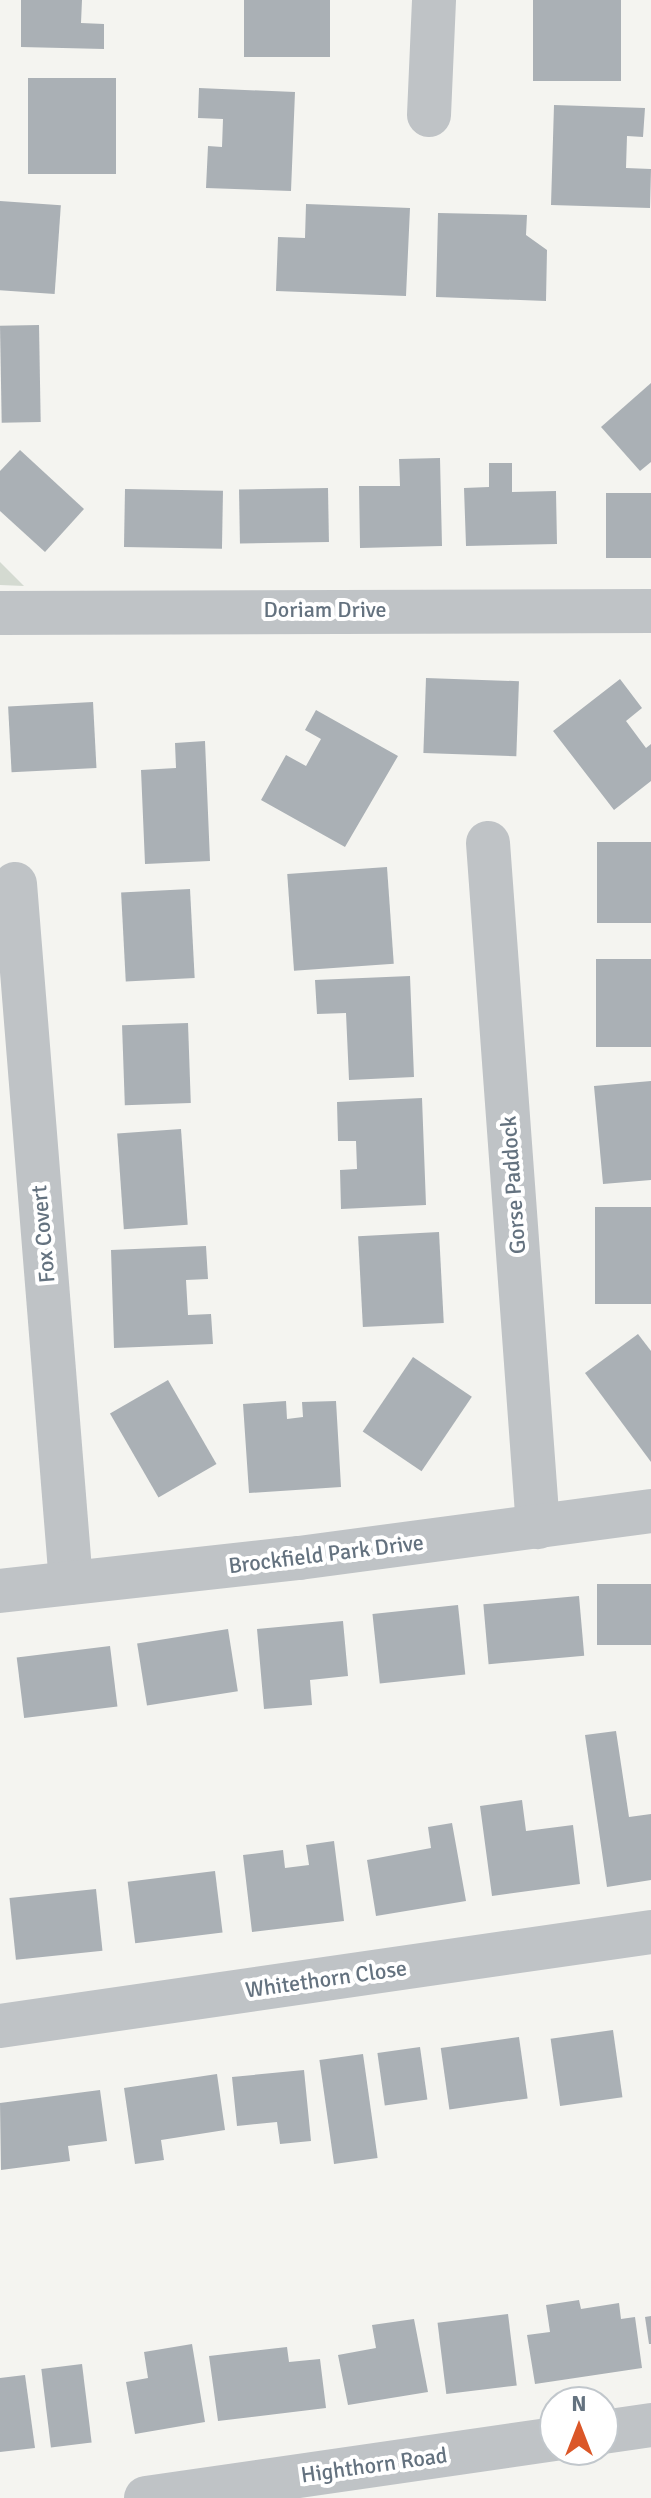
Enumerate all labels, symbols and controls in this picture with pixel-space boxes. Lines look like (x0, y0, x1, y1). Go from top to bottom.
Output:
street label: Doriam Drive (264, 597, 386, 623)
street label: Gorse Paddock (495, 1115, 531, 1255)
street label: Fox Covert (26, 1184, 60, 1284)
street label: Brockfield Park Drive (227, 1529, 425, 1579)
street label: Whitethorn Close (244, 1955, 408, 2003)
north arrow (539, 2386, 619, 2466)
text: N (571, 2390, 587, 2417)
street label: Highthorn Road (299, 2442, 449, 2488)

